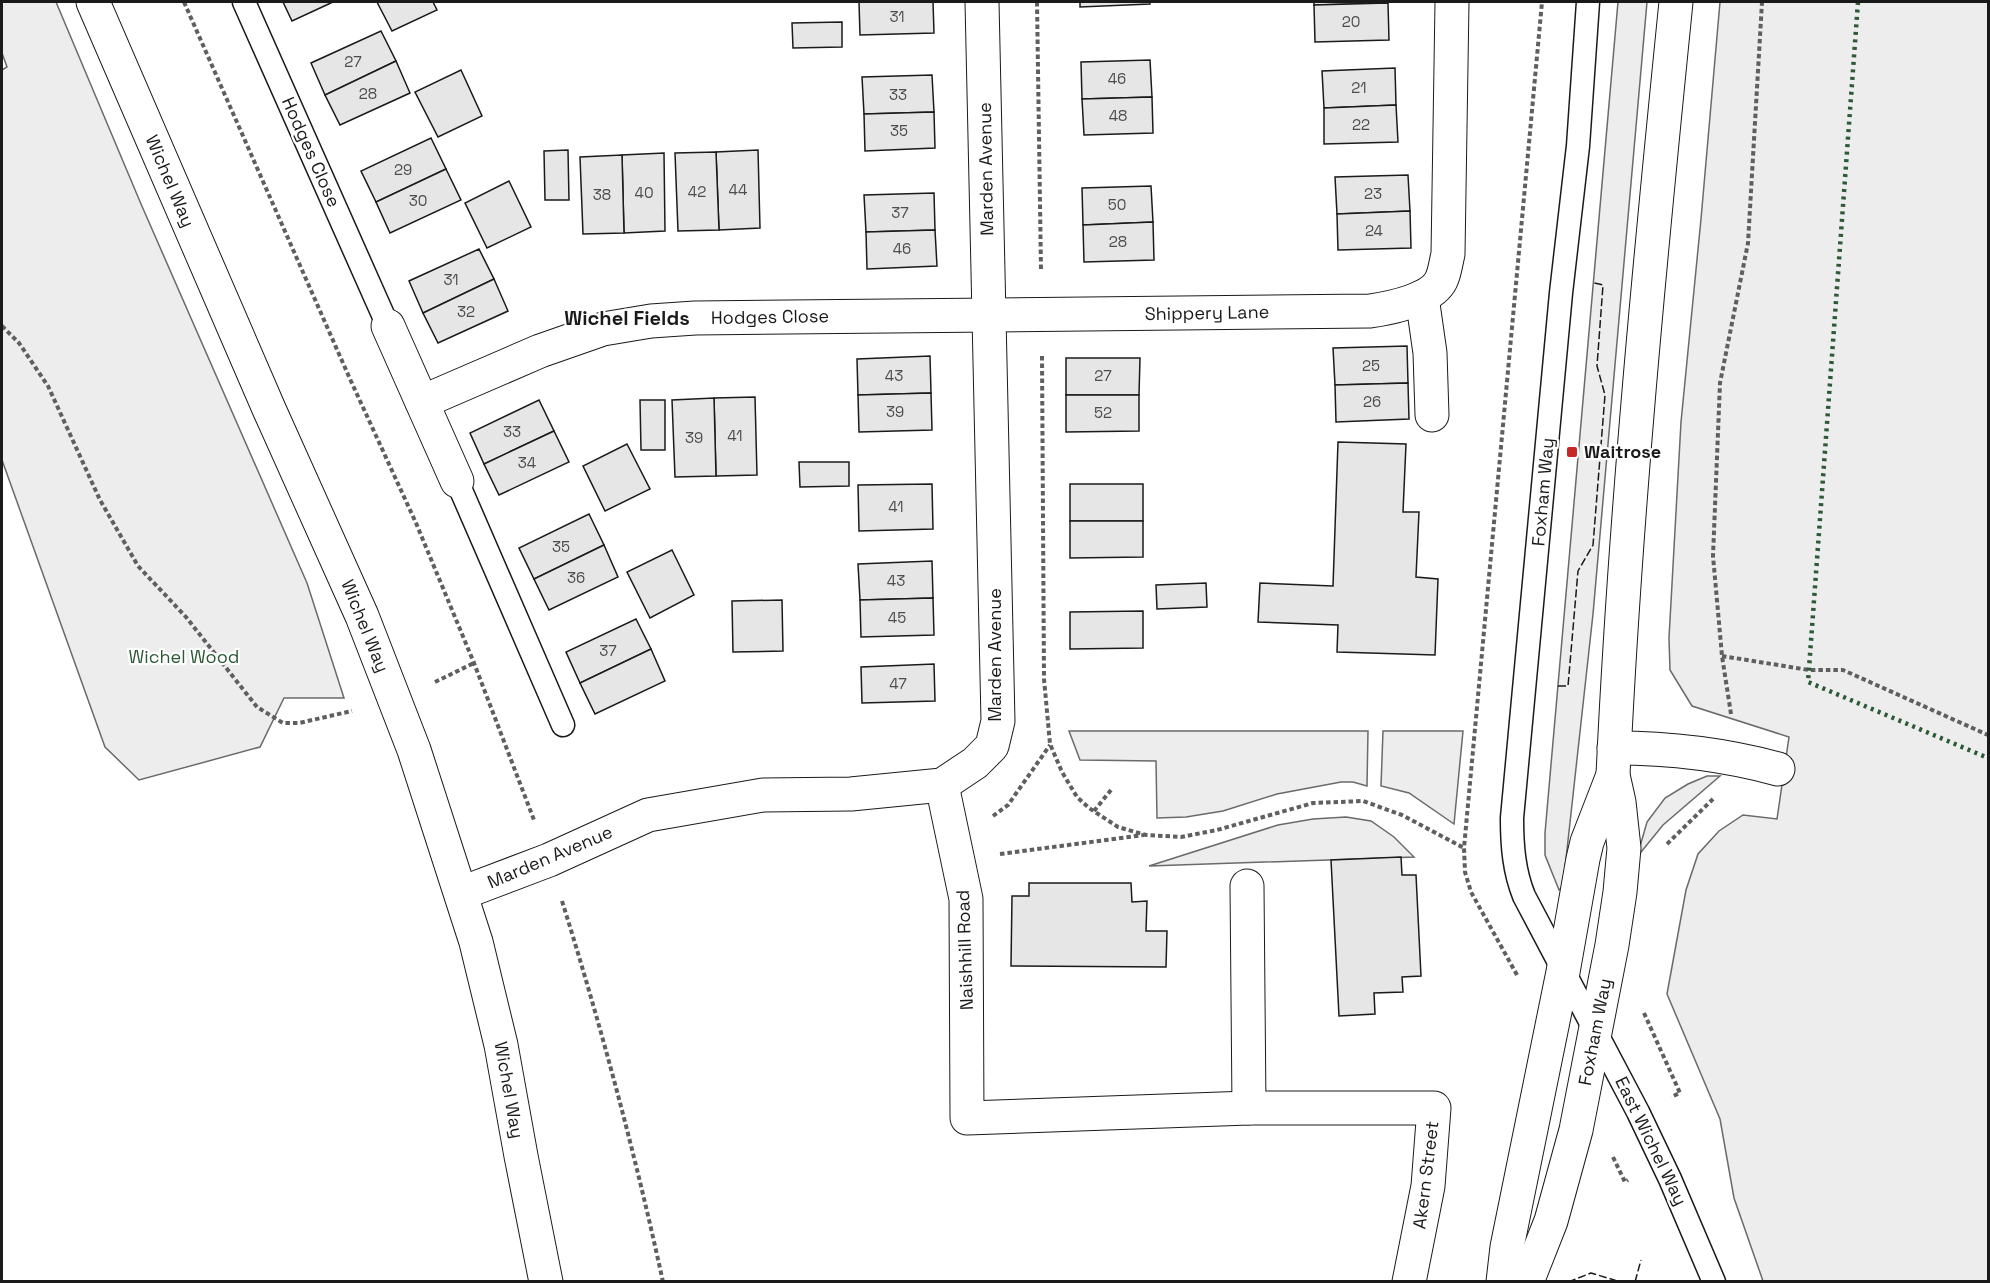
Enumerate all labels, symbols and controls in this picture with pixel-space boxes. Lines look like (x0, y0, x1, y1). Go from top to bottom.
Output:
house number: 31 (889, 7, 905, 26)
house number: 20 (1342, 12, 1360, 31)
house number: 27 (344, 52, 362, 71)
house number: 46 (1108, 69, 1126, 88)
house number: 21 (1351, 78, 1367, 97)
house number: 28 (359, 84, 377, 103)
house number: 33 (889, 85, 907, 104)
street label: Hodges Close (277, 93, 346, 210)
street label: Marden Avenue (973, 102, 998, 236)
house number: 48 (1109, 106, 1127, 125)
house number: 22 (1352, 115, 1370, 134)
house number: 35 (890, 121, 908, 140)
street label: Wichel Way (141, 131, 200, 231)
house number: 29 (394, 160, 412, 179)
house number: 44 (729, 180, 747, 199)
house number: 42 (688, 182, 706, 201)
house number: 40 (635, 183, 654, 202)
house number: 23 (1364, 184, 1382, 203)
house number: 38 (593, 185, 611, 204)
house number: 30 (409, 191, 427, 210)
house number: 50 (1108, 195, 1126, 214)
house number: 37 (891, 203, 909, 222)
house number: 24 (1365, 221, 1383, 240)
house number: 28 (1109, 232, 1127, 251)
house number: 46 (893, 239, 911, 258)
house number: 31 (443, 270, 459, 289)
street label: Shippery Lane (1144, 300, 1269, 325)
house number: 32 (457, 302, 475, 321)
street label: Hodges Close (711, 304, 829, 329)
district label: Wichel Fields (564, 305, 690, 331)
house number: 25 (1362, 356, 1380, 375)
house number: 43 (885, 366, 903, 385)
house number: 27 (1094, 366, 1112, 385)
house number: 26 (1363, 392, 1381, 411)
house number: 39 (886, 402, 904, 421)
house number: 52 (1094, 403, 1112, 422)
house number: 33 (503, 422, 521, 441)
house number: 41 (727, 426, 743, 445)
house number: 39 (685, 428, 703, 447)
street label: Foxham Way (1526, 437, 1559, 547)
place label: Waitrose (1584, 440, 1661, 463)
marker: Waitrose (1565, 445, 1579, 459)
house number: 34 (518, 453, 536, 472)
house number: 41 (888, 497, 904, 516)
house number: 35 (552, 537, 570, 556)
house number: 36 (567, 568, 585, 587)
house number: 43 (887, 571, 905, 590)
street label: Wichel Way (336, 576, 395, 676)
street label: Marden Avenue (983, 588, 1006, 722)
house number: 45 (888, 608, 906, 627)
house number: 37 (599, 641, 617, 660)
park label: Wichel Wood (129, 645, 239, 668)
house number: 47 (889, 674, 907, 693)
street label: Marden Avenue (484, 820, 616, 893)
street label: Naishhill Road (951, 889, 978, 1011)
street label: Foxham Way (1573, 976, 1616, 1088)
street label: Wichel Way (490, 1040, 529, 1140)
street label: East Wichel Way (1610, 1073, 1693, 1209)
street label: Akern Street (1407, 1120, 1444, 1230)

